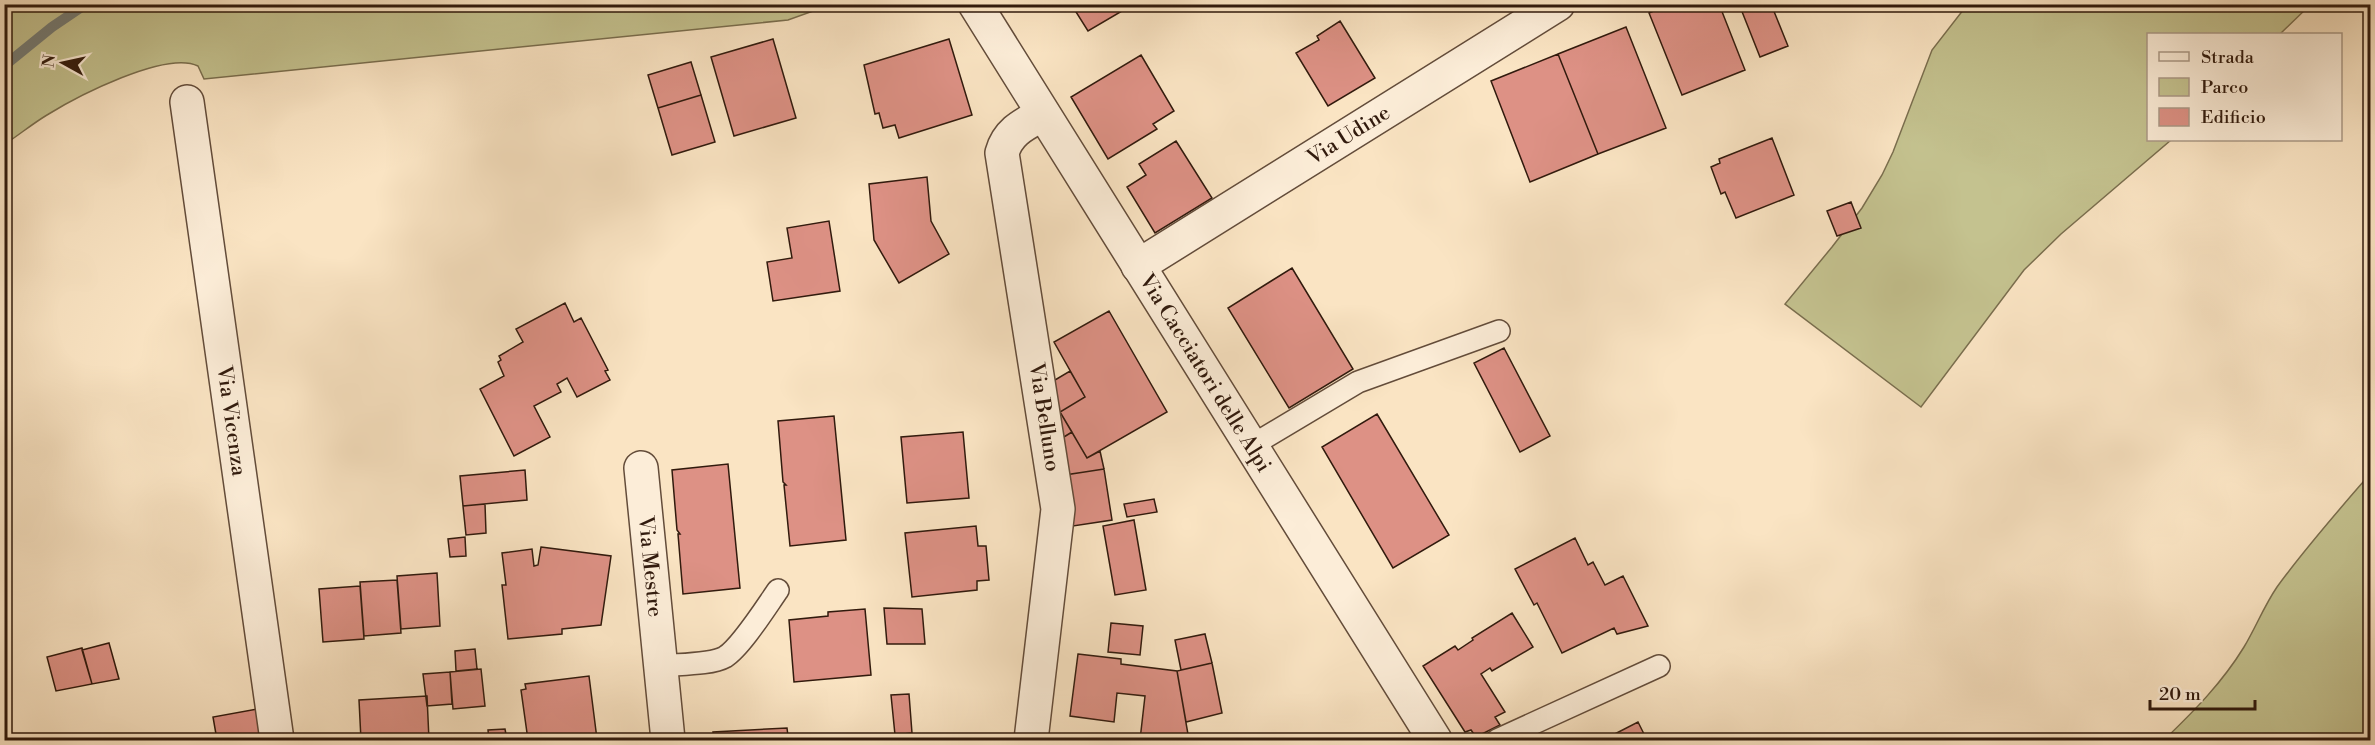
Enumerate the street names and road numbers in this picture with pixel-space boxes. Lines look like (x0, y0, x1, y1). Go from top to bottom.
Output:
street label: Via Udine (1302, 100, 1395, 172)
street label: Via Cacciatori delle Alpi (1132, 269, 1276, 477)
street label: Via Belluno (1022, 360, 1065, 473)
street label: Via Vicenza (210, 363, 252, 478)
street label: Via Mestre (632, 514, 668, 618)

